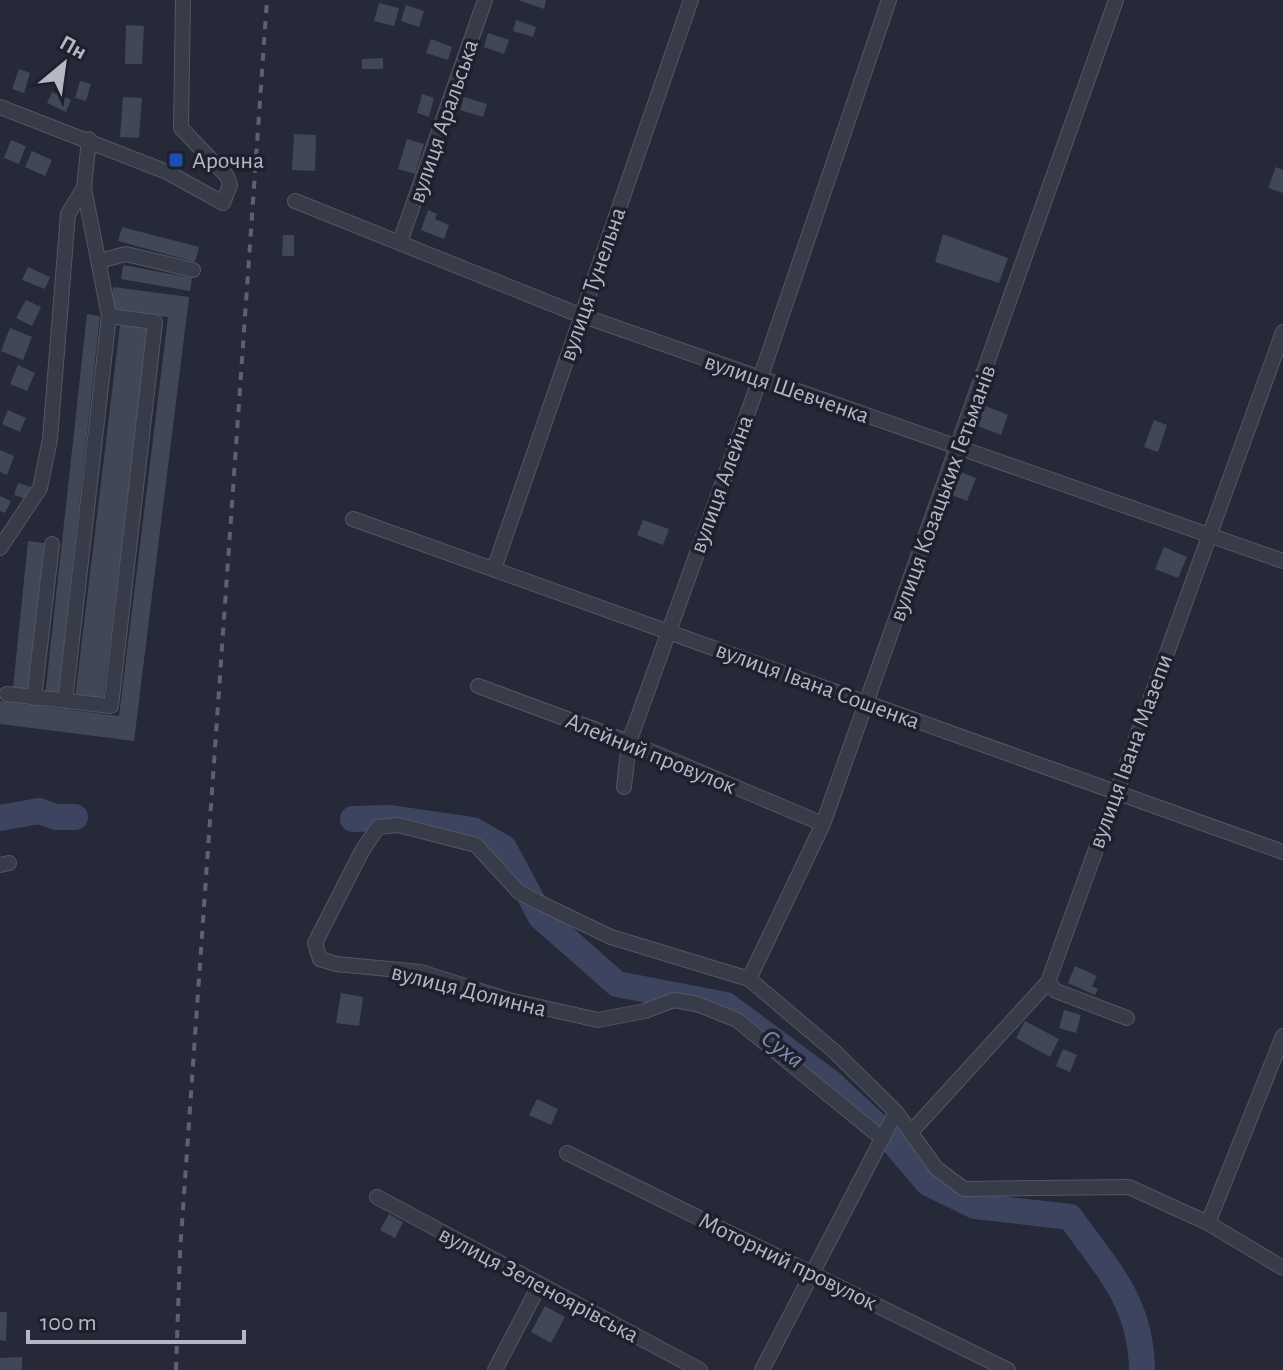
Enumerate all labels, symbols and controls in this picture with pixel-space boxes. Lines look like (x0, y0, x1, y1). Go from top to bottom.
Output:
north arrow (24, 24, 104, 104)
text: Пн (56, 31, 90, 64)
street label: вулиця Аральська (405, 37, 483, 206)
place label: Арочна (192, 149, 264, 173)
marker: Арочна (167, 151, 185, 169)
street label: вулиця Тунельна (555, 204, 630, 364)
street label: вулиця Шевченка (701, 350, 872, 428)
street label: вулиця Козацьких Гетьманів (885, 362, 1001, 625)
street label: вулиця Алейна (686, 412, 758, 556)
street label: вулиця Івана Сошенка (712, 638, 923, 734)
street label: вулиця Івана Мазепи (1085, 651, 1177, 852)
street label: Алейний провулок (562, 709, 739, 799)
street label: вулиця Долинна (389, 960, 549, 1022)
water label: Суха (756, 1025, 809, 1073)
street label: Моторний провулок (695, 1208, 880, 1315)
street label: вулиця Зеленоярівська (435, 1222, 642, 1348)
scale bar (28, 1294, 244, 1344)
text: 100 m (40, 1311, 97, 1335)

